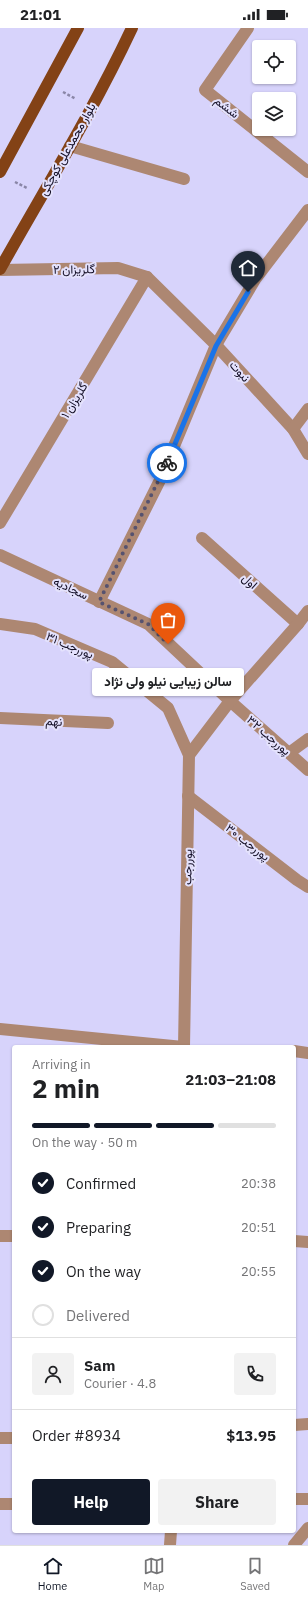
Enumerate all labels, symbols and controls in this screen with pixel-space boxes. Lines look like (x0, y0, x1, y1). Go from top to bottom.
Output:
text: 21:01 (20, 5, 61, 24)
map controls (252, 40, 296, 136)
button: locate (252, 40, 296, 84)
button: layers (252, 92, 296, 136)
street label: ششم (211, 93, 242, 122)
street label: بلوار محمدعلی کوچکی (35, 100, 100, 198)
pin (231, 251, 265, 292)
icon: home (237, 257, 259, 279)
street label: گلریزان ۲ (53, 261, 95, 278)
street label: نبوت (226, 357, 253, 385)
street label: گلریزان ۱ (58, 379, 91, 421)
courier (147, 443, 187, 483)
icon: bike (156, 452, 178, 474)
street label: اول (238, 570, 261, 593)
street label: سجادیه (51, 573, 91, 603)
pin (151, 603, 185, 644)
icon: bag (157, 609, 179, 631)
street label: پوررجب ۳۱ (44, 628, 96, 663)
callout: سالن زیبایی نیلو ولی نژاد (92, 668, 244, 696)
text: سالن زیبایی نیلو ولی نژاد (104, 673, 232, 690)
street label: پوررجب ۳۲ (243, 712, 294, 759)
street label: نهم (45, 713, 63, 730)
street label: پوررجب ۳۰ (222, 820, 273, 865)
street label: پوررجب (179, 849, 196, 885)
text: Arriving in (32, 1056, 91, 1073)
text: 21:03–21:08 (185, 1070, 276, 1089)
text: 2 min (32, 1071, 100, 1105)
text: On the way · 50 m (32, 1134, 137, 1151)
icon: check (32, 1172, 54, 1194)
text: Confirmed (66, 1174, 136, 1193)
text: 20:38 (241, 1175, 276, 1192)
icon: check (32, 1216, 54, 1238)
text: Preparing (66, 1218, 131, 1237)
text: 20:51 (241, 1219, 276, 1236)
icon: check (32, 1260, 54, 1282)
text: On the way (66, 1262, 141, 1281)
text: 20:55 (241, 1263, 276, 1280)
text: Delivered (66, 1306, 130, 1325)
button: person (32, 1353, 74, 1395)
button: phone (234, 1353, 276, 1395)
text: Sam (84, 1356, 115, 1375)
text: Courier · 4.8 (84, 1375, 156, 1392)
text: Order #8934 (32, 1426, 121, 1445)
text: $13.95 (226, 1426, 276, 1445)
button: Help (32, 1479, 150, 1525)
button: Share (158, 1479, 276, 1525)
tab: Home (38, 1555, 67, 1593)
tab: Map (143, 1555, 165, 1593)
tab: Saved (240, 1555, 270, 1593)

